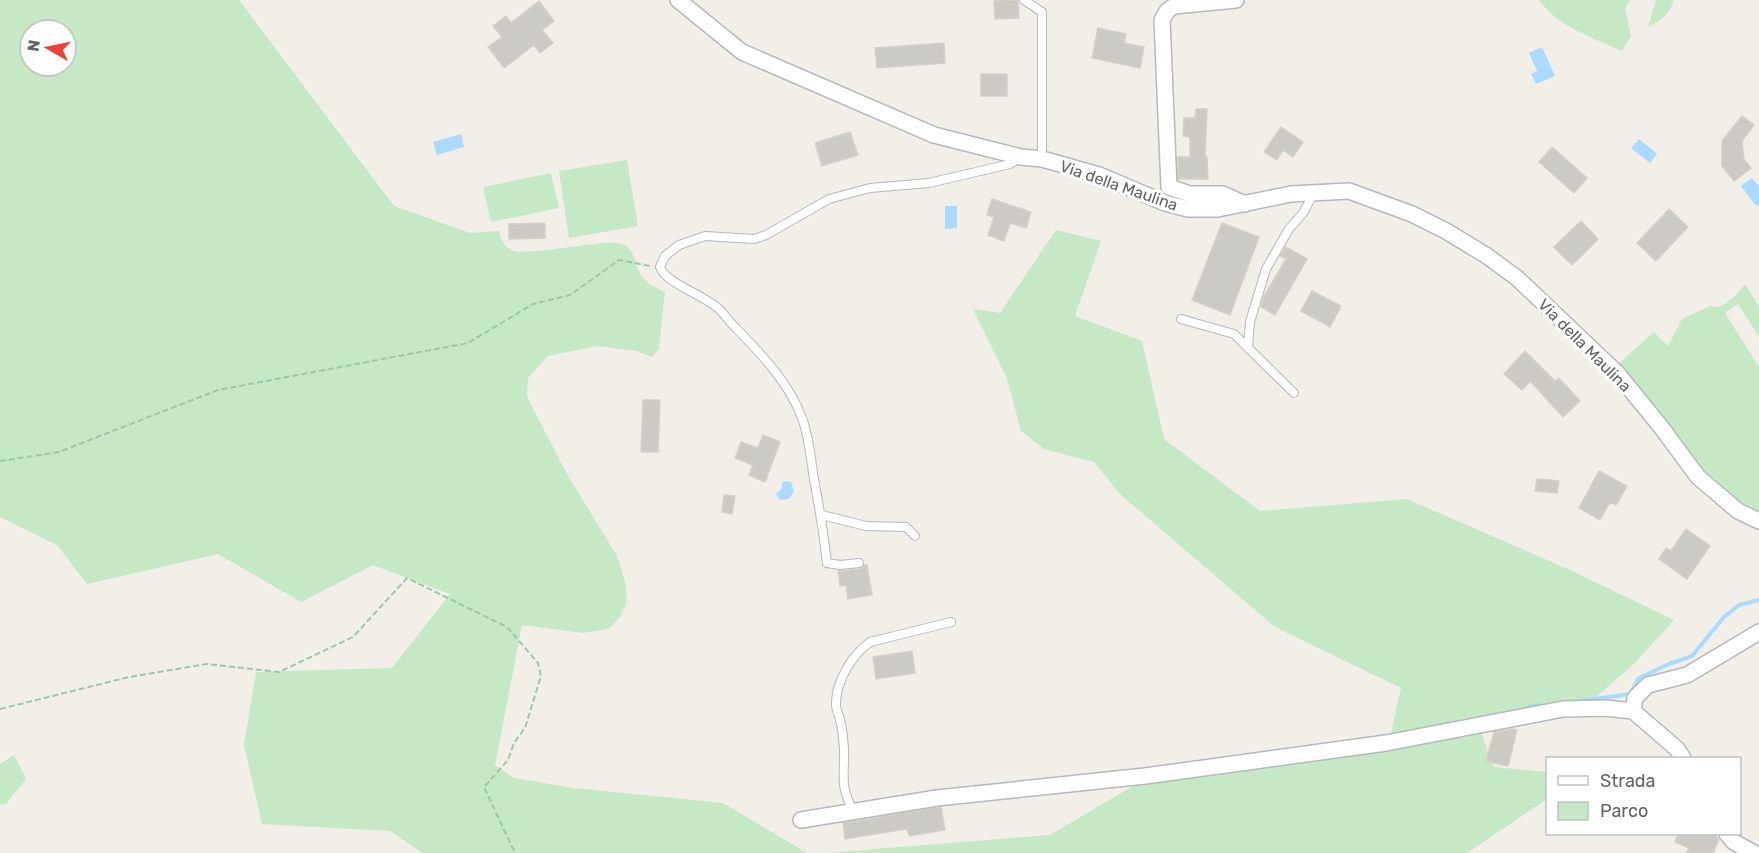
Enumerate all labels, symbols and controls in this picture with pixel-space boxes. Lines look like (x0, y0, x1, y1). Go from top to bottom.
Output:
north arrow (18, 18, 78, 78)
text: N (23, 39, 44, 53)
street label: Via della Maulina (1057, 156, 1180, 215)
street label: Via della Maulina (1534, 295, 1635, 396)
legend (1546, 757, 1741, 835)
text: Strada (1600, 770, 1656, 792)
text: Parco (1600, 800, 1648, 822)

